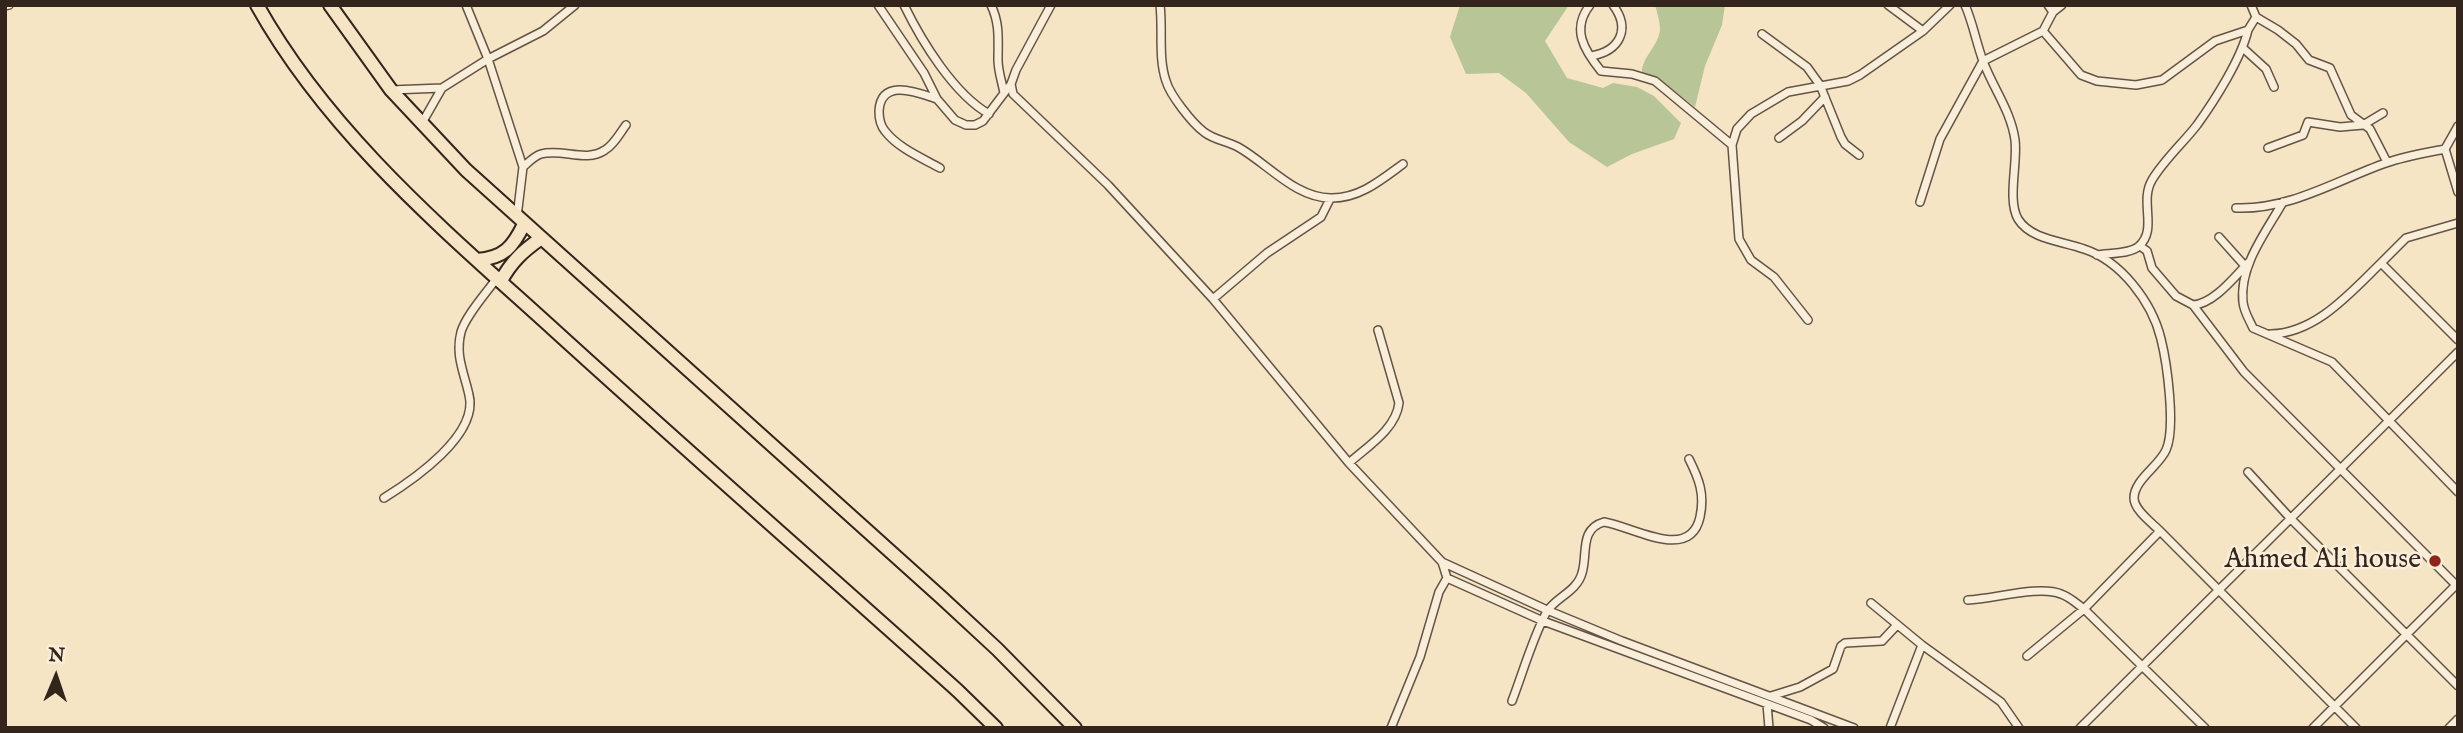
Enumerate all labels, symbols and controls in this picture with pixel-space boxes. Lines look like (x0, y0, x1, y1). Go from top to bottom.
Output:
place label: Ahmed Ali house (2225, 544, 2421, 578)
marker: Ahmed Ali house (2427, 553, 2443, 569)
north arrow (21, 642, 91, 712)
text: N (48, 644, 65, 668)

